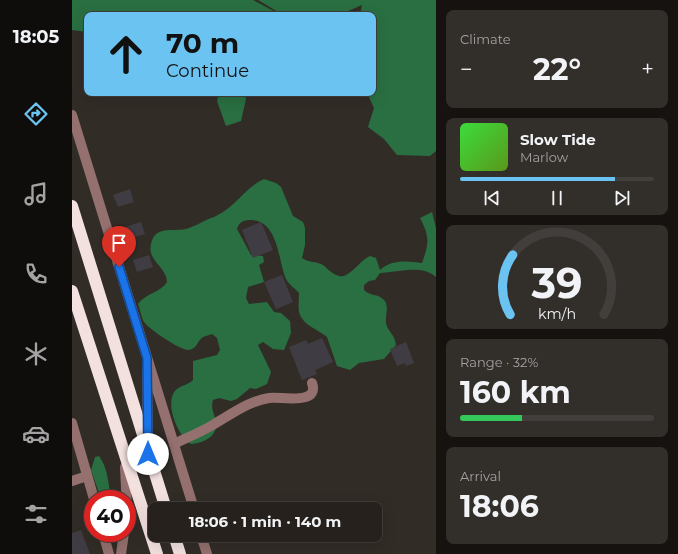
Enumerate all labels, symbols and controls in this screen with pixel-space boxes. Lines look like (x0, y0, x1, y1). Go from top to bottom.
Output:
text: 18:05 (13, 26, 59, 48)
text: 70 m (166, 26, 239, 60)
icon: ahead (100, 28, 152, 80)
text: Climate (460, 31, 511, 47)
text: 22° (533, 51, 581, 88)
text: − (460, 56, 473, 83)
text: + (641, 56, 654, 83)
text: Continue (166, 60, 249, 82)
icon: directions (22, 100, 50, 128)
text: Slow Tide (520, 130, 596, 149)
text: Marlow (520, 149, 568, 165)
icon: music (22, 180, 50, 208)
icon: previous (481, 187, 503, 209)
icon: pause (546, 187, 568, 209)
icon: next (611, 187, 633, 209)
pin (102, 226, 136, 267)
icon: arrive (108, 232, 130, 254)
text: 39 (530, 258, 583, 308)
icon: phone (22, 260, 50, 288)
text: km/h (538, 305, 576, 323)
icon: climate (22, 340, 50, 368)
text: Range · 32% (460, 354, 538, 370)
text: 160 km (460, 374, 571, 411)
icon: car (22, 420, 50, 448)
position arrow (127, 433, 169, 475)
text: Arrival (460, 468, 501, 484)
text: 18:06 (460, 488, 539, 525)
speed limit sign: 40 (84, 490, 136, 542)
icon: filters (22, 500, 50, 528)
text: 18:06 · 1 min · 140 m (189, 512, 341, 531)

